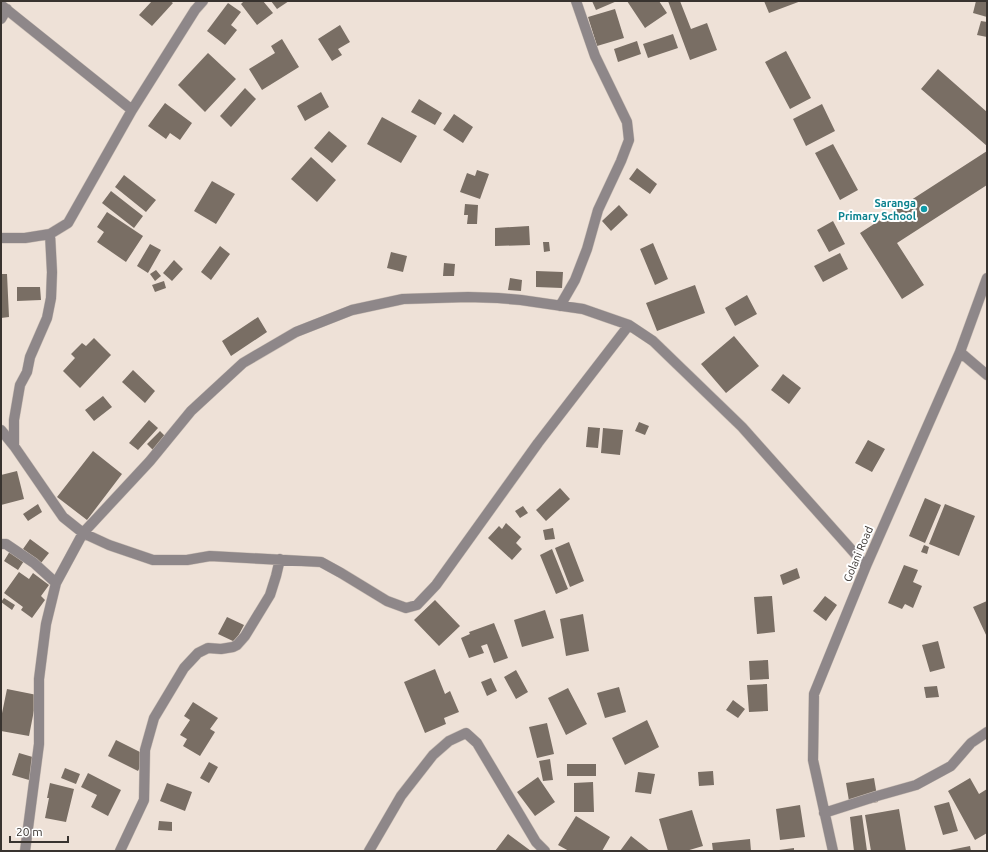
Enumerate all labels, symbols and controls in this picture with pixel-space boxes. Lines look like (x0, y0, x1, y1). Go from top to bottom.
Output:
place label: Saranga Primary School (838, 197, 917, 222)
marker: Saranga Primary School (919, 204, 929, 214)
street label: Golani Road (841, 524, 875, 584)
scale bar (10, 818, 68, 844)
text: 20 m (16, 825, 43, 838)

